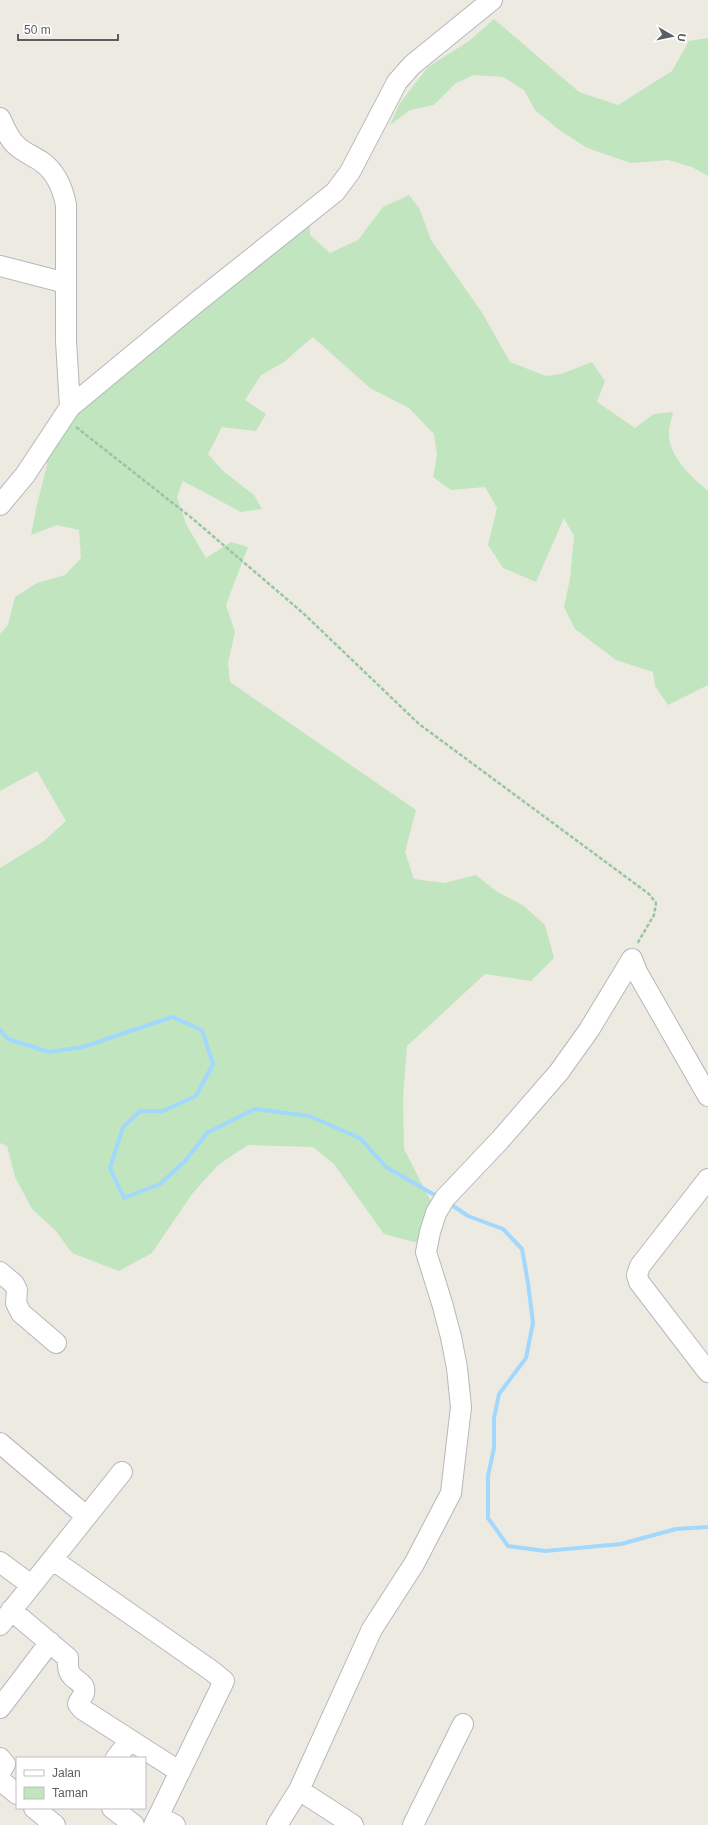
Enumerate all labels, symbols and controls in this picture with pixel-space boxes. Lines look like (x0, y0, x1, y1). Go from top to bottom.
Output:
scale bar (18, 16, 118, 42)
north arrow (652, 16, 692, 56)
text: 50 m (24, 23, 51, 37)
text: U (675, 33, 688, 42)
legend (16, 1757, 146, 1809)
text: Jalan (52, 1766, 81, 1780)
text: Taman (52, 1786, 88, 1800)

